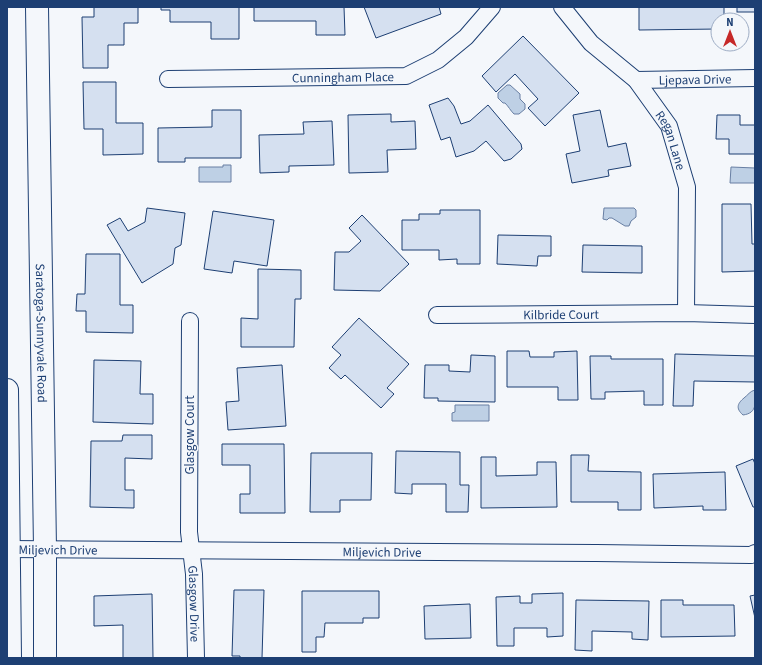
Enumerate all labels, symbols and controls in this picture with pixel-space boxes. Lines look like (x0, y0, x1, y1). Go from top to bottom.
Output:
north arrow (710, 12, 750, 52)
text: N (726, 15, 734, 30)
street label: Cunningham Place (292, 68, 394, 87)
street label: Ljepava Drive (658, 70, 732, 90)
street label: Regan Lane (651, 107, 689, 172)
street label: Saratoga-Sunnyvale Road (31, 263, 51, 403)
street label: Kilbride Court (523, 306, 600, 324)
street label: Glasgow Court (181, 395, 199, 475)
street label: Miljevich Drive (18, 541, 98, 560)
street label: Miljevich Drive (342, 543, 422, 562)
street label: Glasgow Drive (183, 564, 204, 642)

